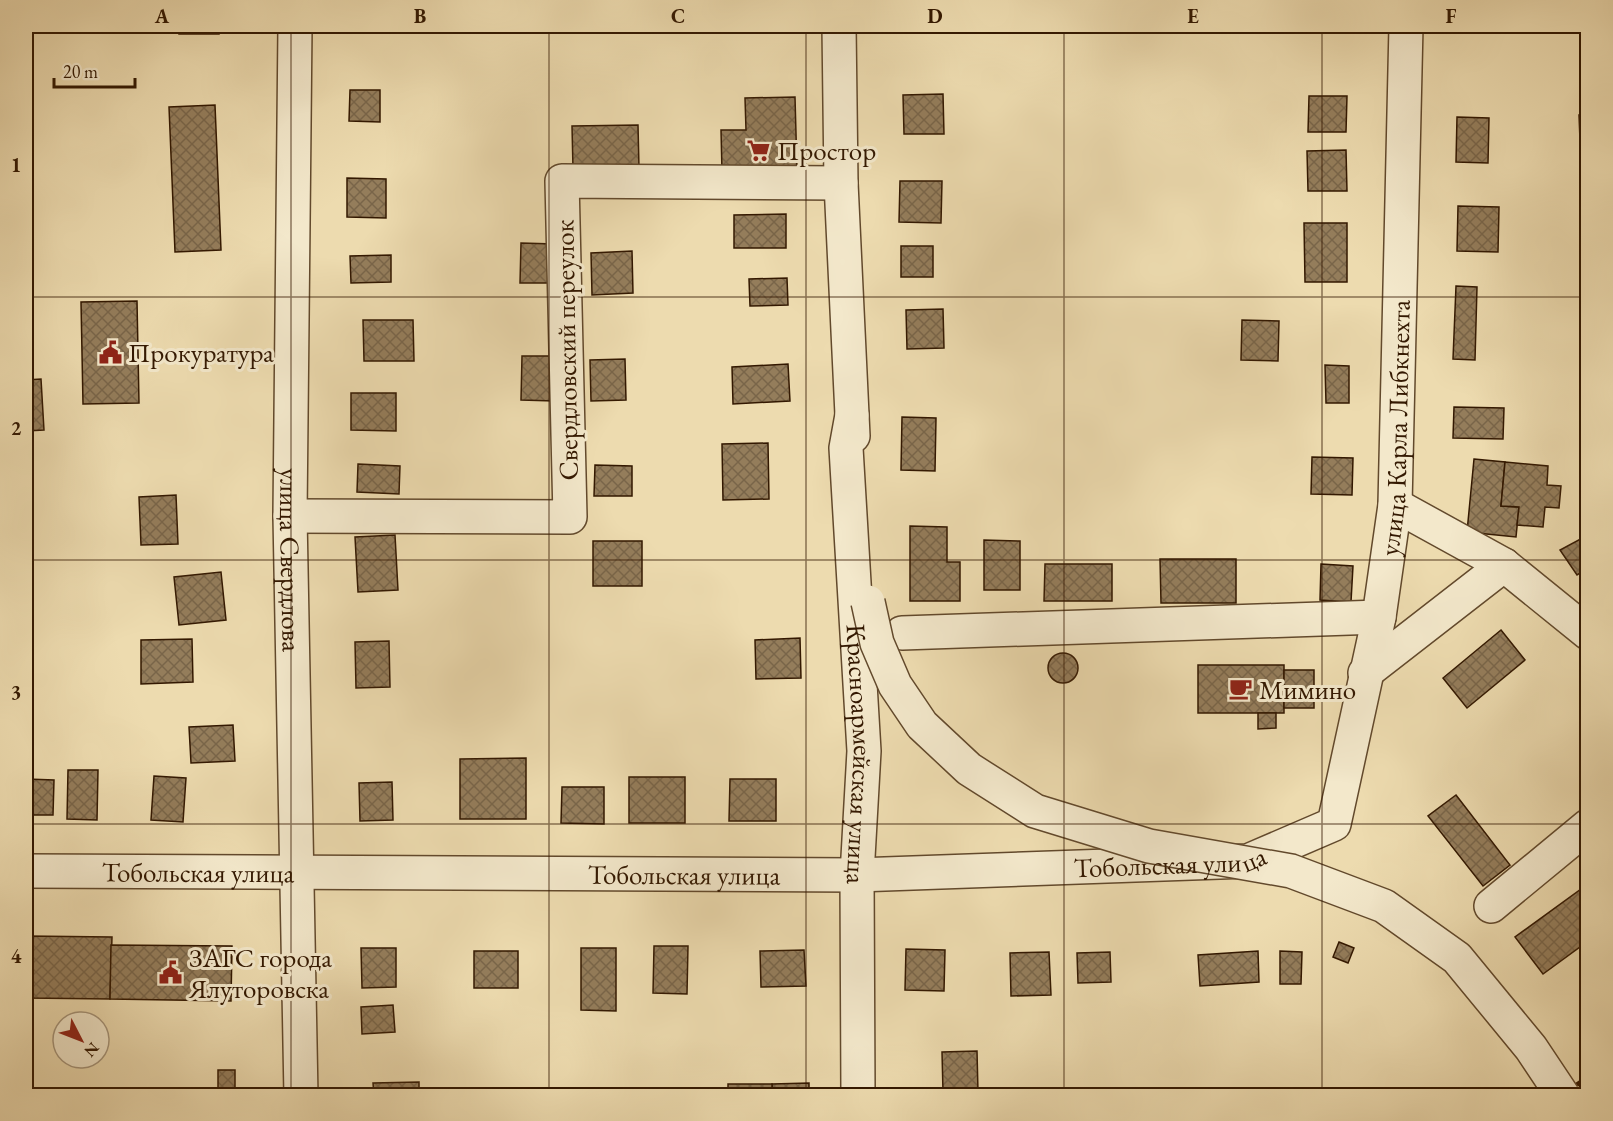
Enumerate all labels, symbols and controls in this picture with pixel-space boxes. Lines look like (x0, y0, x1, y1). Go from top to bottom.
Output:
text: A (154, 3, 170, 29)
text: B (414, 3, 426, 29)
text: C (671, 3, 685, 29)
text: D (927, 3, 943, 29)
text: E (1187, 3, 1199, 29)
text: F (1446, 3, 1457, 29)
scale bar (54, 51, 135, 89)
text: 20 m (63, 60, 98, 83)
place label: Простор (777, 133, 876, 168)
supermarket icon: Простор (746, 137, 772, 163)
text: 1 (11, 152, 21, 178)
street label: Свердловский переулок (546, 219, 586, 481)
street label: улица Карла Либкнехта (1370, 299, 1417, 558)
place label: Прокуратура (128, 335, 274, 370)
public building icon: Прокуратура (97, 339, 123, 365)
text: 2 (11, 415, 22, 441)
street label: улица Свердлова (272, 468, 310, 652)
street label: Красноармейская улица (839, 623, 882, 884)
place label: Мимино (1259, 672, 1356, 707)
cafe icon: Мимино (1228, 676, 1254, 702)
text: 3 (11, 679, 21, 705)
street label: Тобольская улица (1073, 838, 1272, 885)
street label: Тобольская улица (102, 854, 295, 890)
street label: Тобольская улица (588, 856, 781, 892)
place label: ЗАГС города Ялуторовска (188, 940, 332, 1006)
text: 4 (11, 943, 22, 969)
public building icon: ЗАГС города Ялуторовска (158, 960, 184, 986)
north arrow (51, 1010, 111, 1070)
text: N (80, 1038, 104, 1062)

